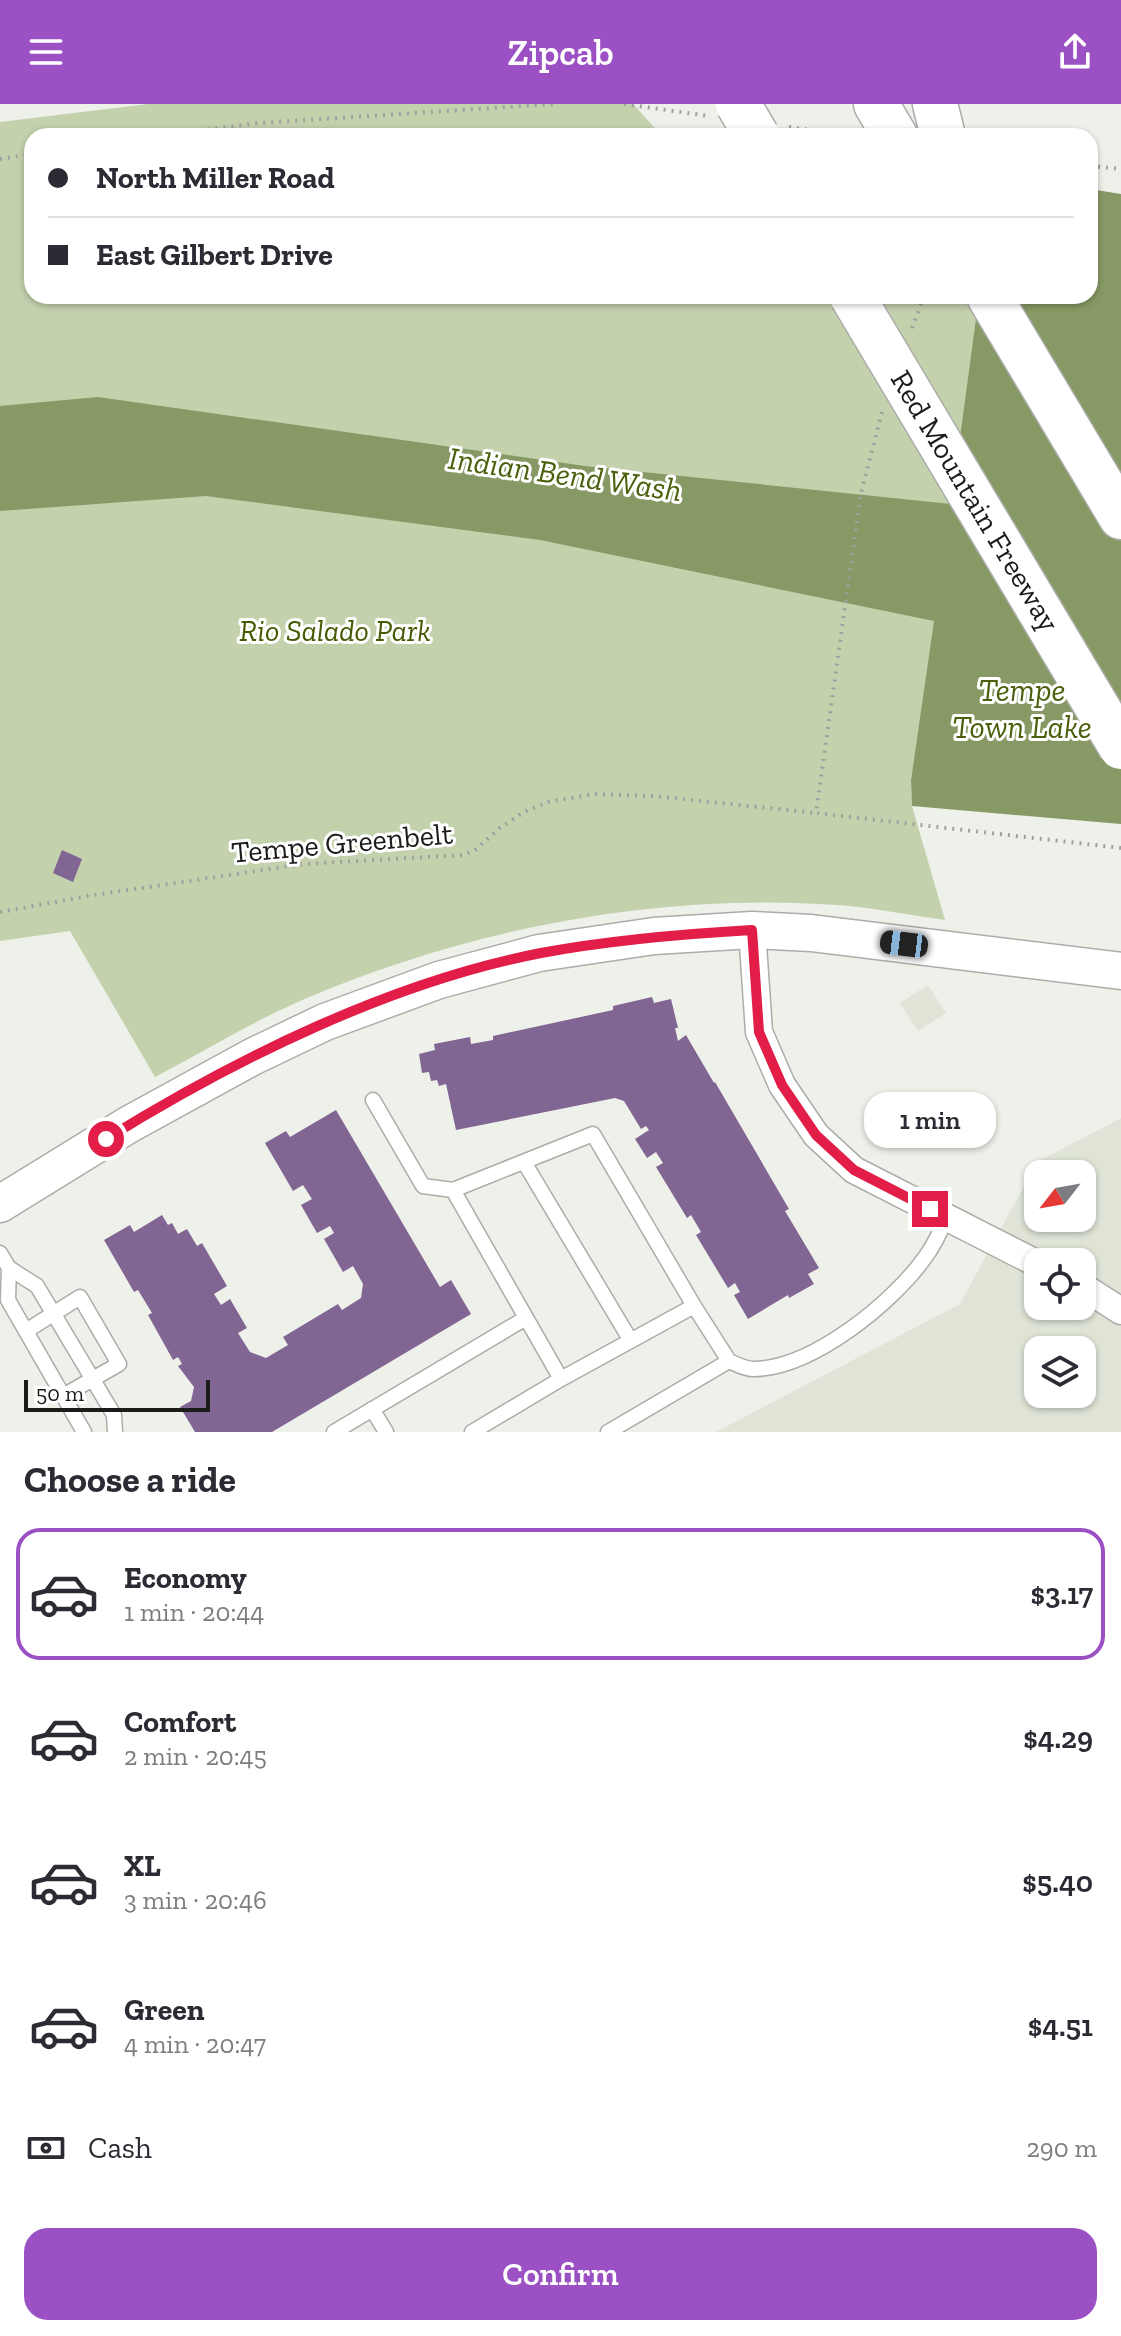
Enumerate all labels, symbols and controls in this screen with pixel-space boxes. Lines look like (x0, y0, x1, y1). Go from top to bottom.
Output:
icon: menu (24, 30, 68, 74)
icon: share (1053, 30, 1097, 74)
text: Zipcab (507, 31, 614, 74)
text: North Miller Road (96, 160, 335, 196)
text: East Gilbert Drive (96, 237, 333, 273)
street label: Red Mountain Freeway (883, 364, 1068, 639)
water label: Indian Bend Wash (446, 439, 684, 509)
park label: Rio Salado Park (239, 613, 431, 649)
water label: Tempe Town Lake (952, 671, 1092, 746)
street label: Tempe Greenbelt (230, 815, 454, 871)
car (879, 929, 929, 959)
callout: 1 min (864, 1093, 996, 1149)
text: 1 min (899, 1104, 961, 1136)
route start (88, 1121, 124, 1157)
north arrow (1024, 1160, 1096, 1232)
map controls (1024, 1160, 1096, 1408)
route end (912, 1191, 948, 1227)
button: locate (1024, 1248, 1096, 1320)
button: layers (1024, 1336, 1096, 1408)
scale bar (24, 1376, 210, 1412)
text: 50 m (36, 1380, 84, 1407)
text: Choose a ride (24, 1458, 236, 1501)
icon: car (28, 1558, 100, 1630)
text: Economy (124, 1560, 247, 1596)
text: $3.17 (1030, 1576, 1093, 1612)
text: 1 min · 20:44 (124, 1596, 264, 1628)
icon: car (28, 1702, 100, 1774)
text: Comfort (124, 1704, 236, 1740)
text: $4.29 (1023, 1720, 1093, 1756)
text: 2 min · 20:45 (124, 1740, 267, 1772)
icon: car (28, 1846, 100, 1918)
text: XL (124, 1848, 161, 1884)
text: $5.40 (1022, 1864, 1093, 1900)
text: 3 min · 20:46 (124, 1884, 267, 1916)
icon: car (28, 1990, 100, 2062)
text: Green (124, 1992, 204, 2028)
text: $4.51 (1028, 2008, 1093, 2044)
text: 4 min · 20:47 (124, 2028, 266, 2060)
icon: cash (24, 2126, 68, 2170)
text: Cash (88, 2130, 152, 2166)
text: 290 m (1026, 2132, 1097, 2164)
button: Confirm (24, 2228, 1097, 2320)

